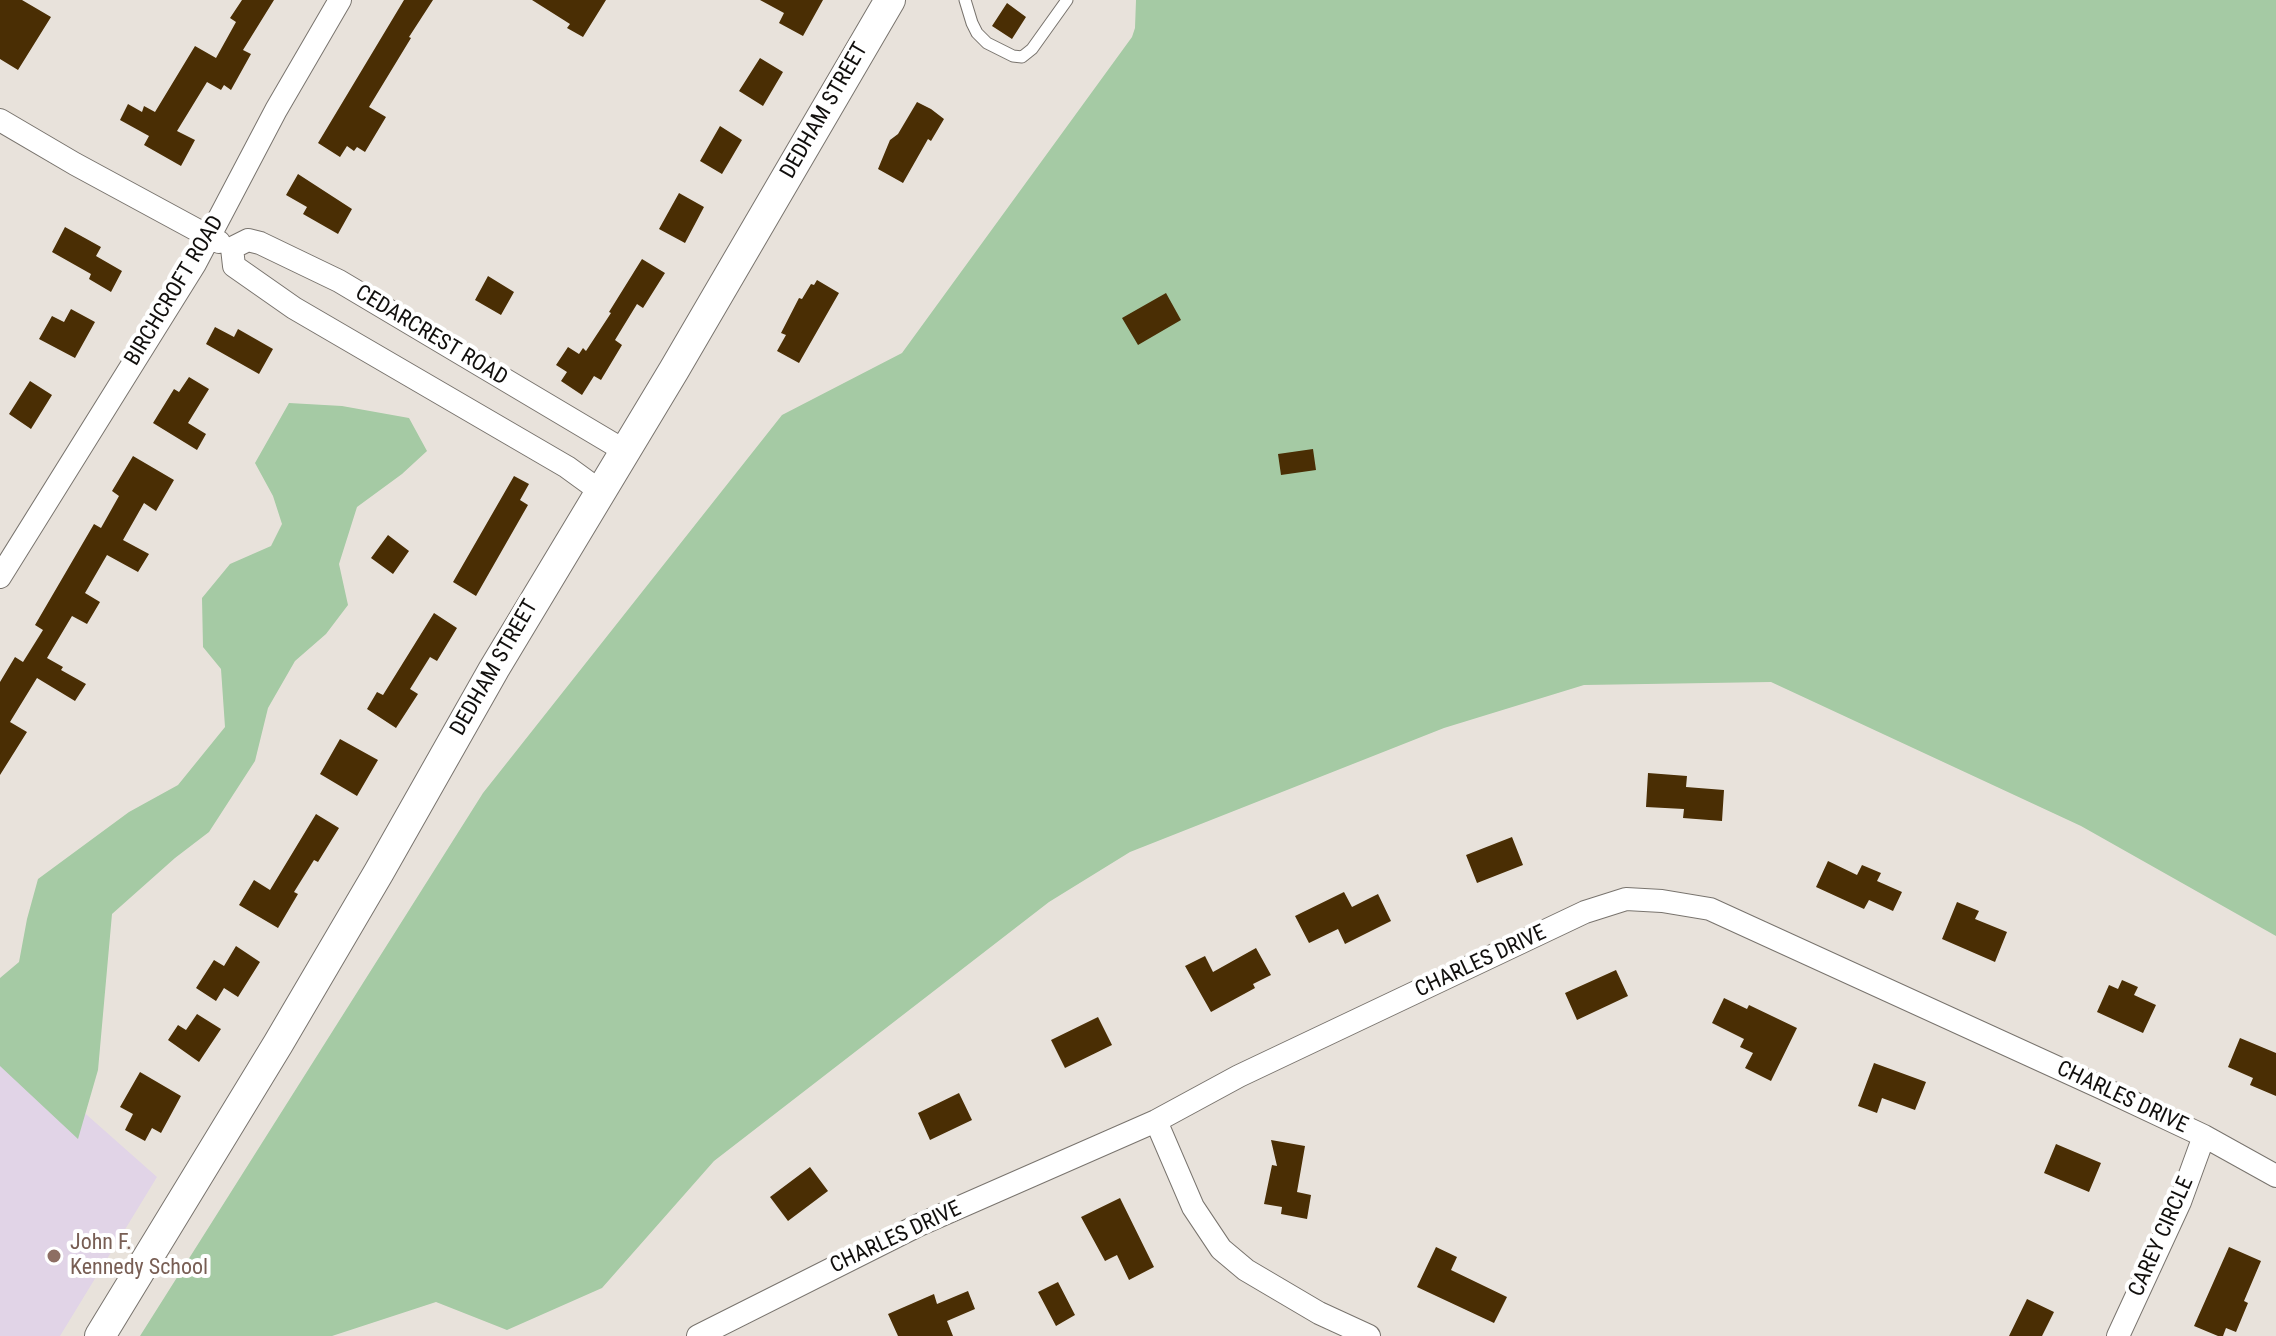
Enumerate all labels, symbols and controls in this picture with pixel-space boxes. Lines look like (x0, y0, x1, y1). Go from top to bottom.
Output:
street label: DEDHAM STREET (775, 38, 875, 184)
street label: BIRCHCROFT ROAD (120, 211, 230, 371)
street label: CEDARCREST ROAD (350, 280, 512, 392)
street label: DEDHAM STREET (445, 595, 545, 741)
street label: CHARLES DRIVE (1411, 920, 1551, 1004)
street label: CHARLES DRIVE (2052, 1056, 2192, 1140)
street label: CAREY CIRCLE (2124, 1173, 2200, 1301)
street label: CHARLES DRIVE (826, 1196, 966, 1280)
place label: John F. Kennedy School (70, 1230, 208, 1282)
marker: John F. Kennedy School (45, 1247, 63, 1265)

